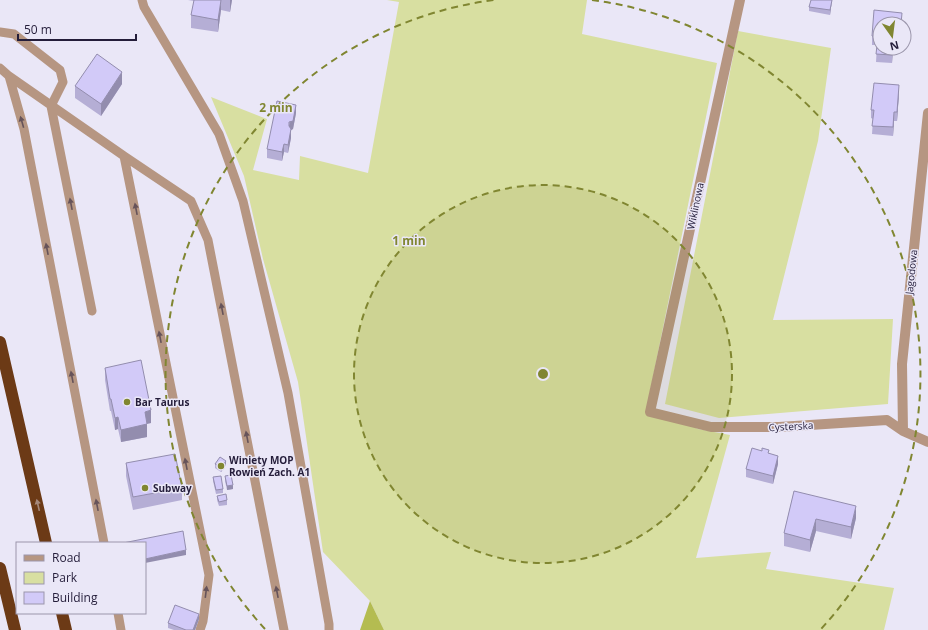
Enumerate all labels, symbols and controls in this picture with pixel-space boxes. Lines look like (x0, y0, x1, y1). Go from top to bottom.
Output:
scale bar (18, 16, 136, 42)
north arrow (872, 16, 912, 56)
text: 50 m (24, 21, 52, 38)
text: N (888, 38, 901, 55)
text: 2 min (259, 99, 293, 116)
one-way arrow (19, 116, 25, 128)
street label: Wiklinowa (683, 181, 707, 231)
one-way arrow (67, 198, 73, 210)
one-way arrow (132, 203, 138, 215)
text: 1 min (392, 232, 426, 249)
one-way arrow (44, 243, 50, 256)
street label: Jagodowa (902, 249, 920, 296)
one-way arrow (219, 303, 225, 315)
one-way arrow (157, 330, 163, 343)
centre of rings (536, 367, 550, 381)
one-way arrow (69, 371, 75, 383)
place label: Bar Taurus (135, 395, 189, 409)
marker: Bar Taurus (122, 397, 132, 407)
street label: Cysterska (768, 418, 814, 434)
one-way arrow (243, 431, 249, 443)
place label: Winiety MOP Rowień Zach. A1 (229, 453, 310, 479)
one-way arrow (183, 458, 189, 470)
marker: Winiety MOP Rowień Zach. A1 (216, 461, 226, 471)
place label: Subway (153, 481, 192, 495)
marker: Subway (140, 483, 150, 493)
one-way arrow (34, 499, 40, 511)
one-way arrow (93, 499, 99, 511)
legend (16, 542, 146, 614)
text: Road (52, 549, 81, 566)
text: Park (52, 569, 78, 586)
one-way arrow (203, 586, 210, 598)
one-way arrow (274, 586, 280, 598)
text: Building (52, 589, 98, 606)

